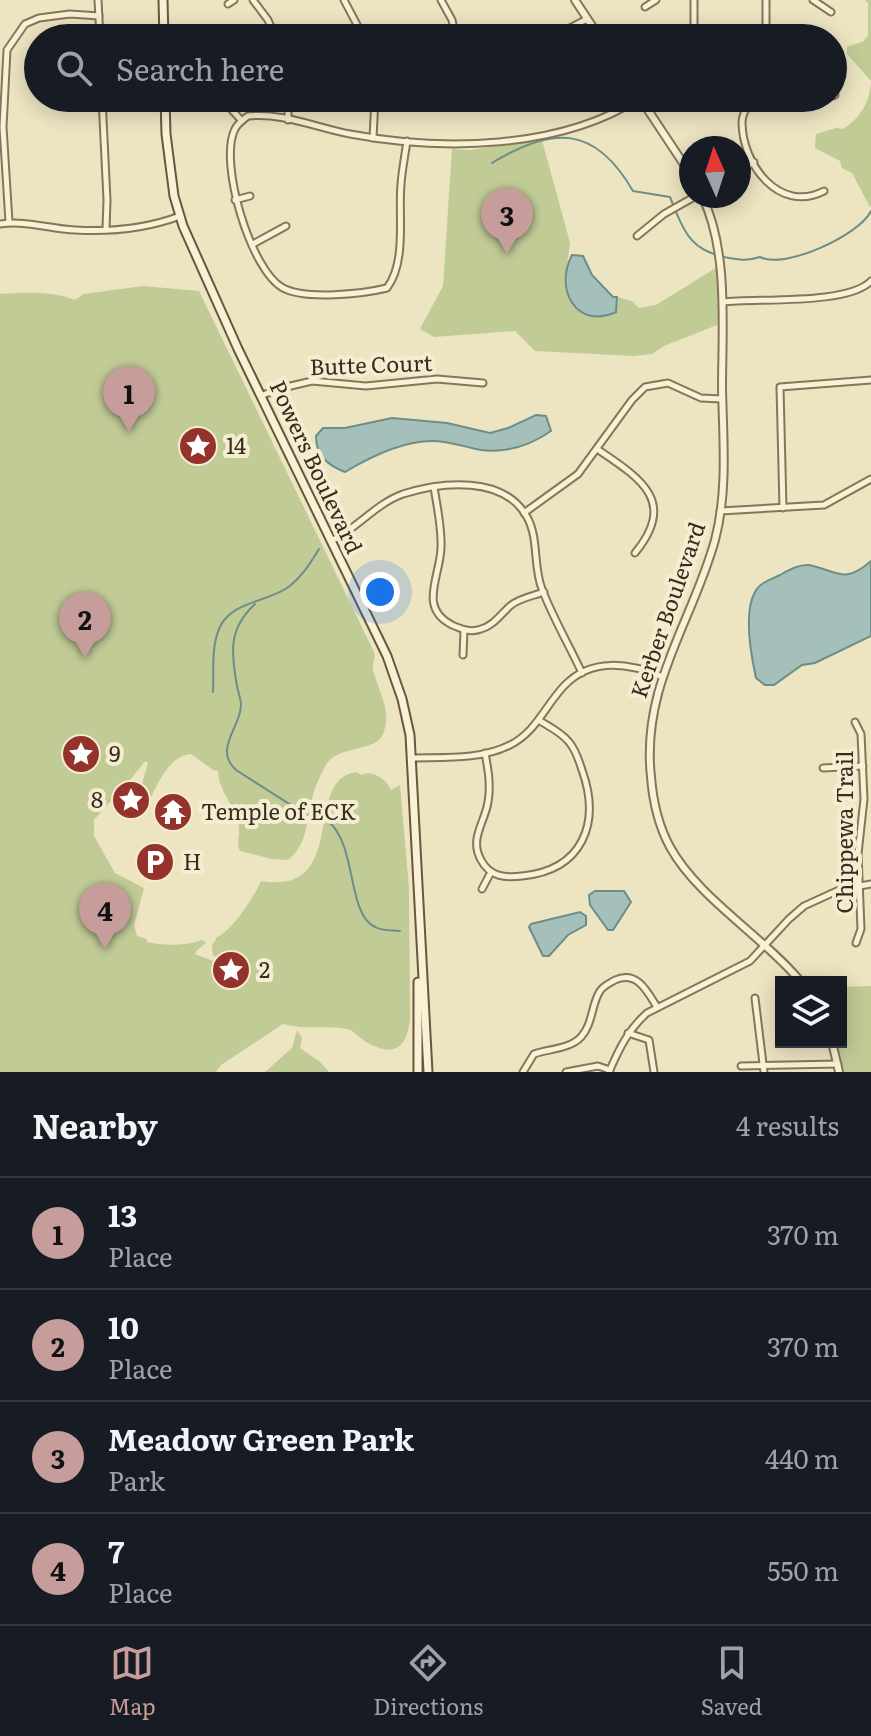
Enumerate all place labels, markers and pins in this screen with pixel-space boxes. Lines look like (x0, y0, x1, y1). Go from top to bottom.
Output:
pin: 3 (481, 188, 533, 254)
pin: 1 (103, 366, 155, 432)
place icon: 14 (177, 425, 219, 467)
place label: 14 (226, 428, 246, 461)
pin: 2 (59, 592, 111, 658)
place icon: 9 (60, 733, 102, 775)
place label: 9 (109, 736, 121, 769)
place icon: 8 (110, 779, 152, 821)
place label: 8 (91, 782, 103, 815)
temple icon: Temple of ECK (152, 791, 194, 833)
place label: Temple of ECK (201, 794, 356, 827)
parking icon: H (134, 841, 176, 883)
place label: H (183, 844, 201, 877)
pin: 4 (79, 883, 131, 949)
place icon: 2 (210, 949, 252, 991)
place label: 2 (259, 952, 270, 985)

